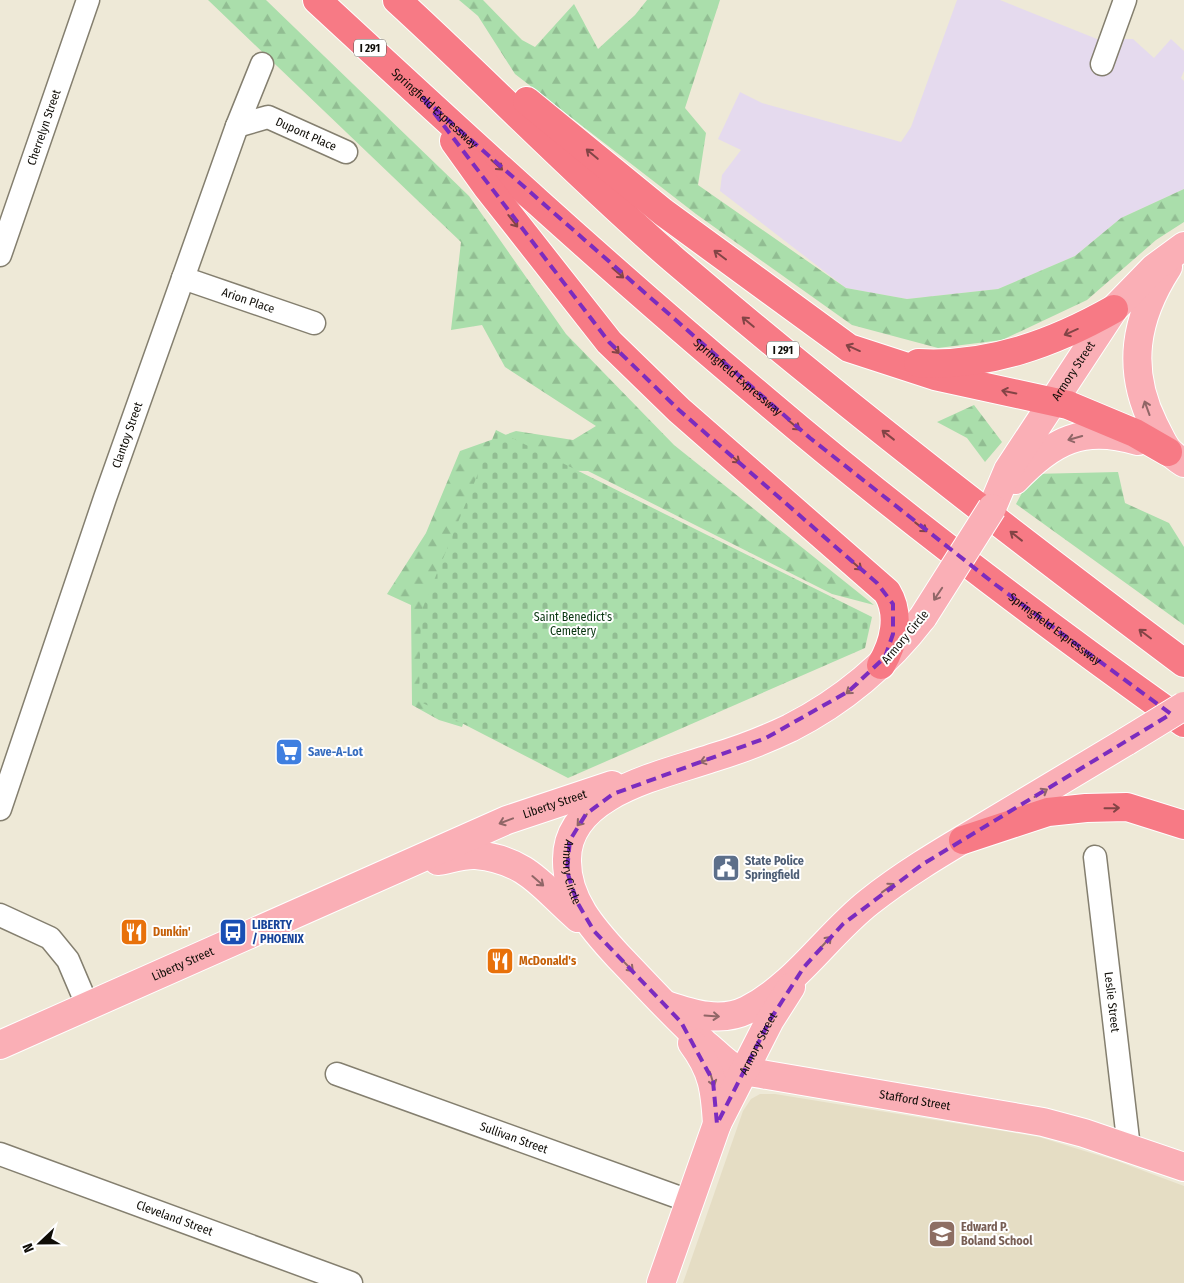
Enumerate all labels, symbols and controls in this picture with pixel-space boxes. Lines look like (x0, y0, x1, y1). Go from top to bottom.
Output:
road number: I 291 (354, 40, 386, 56)
street label: Springfield Expressway (389, 65, 481, 152)
street label: Cherrelyn Street (24, 88, 64, 167)
street label: Dupont Place (274, 114, 339, 154)
one-way arrow (586, 148, 599, 160)
one-way arrow (491, 159, 504, 171)
one-way arrow (508, 214, 519, 227)
one-way arrow (713, 250, 727, 260)
one-way arrow (612, 267, 625, 279)
street label: Arion Place (220, 285, 277, 316)
one-way arrow (742, 316, 755, 327)
one-way arrow (1064, 328, 1079, 338)
street label: Springfield Expressway (690, 335, 785, 419)
street label: Armory Street (1049, 338, 1098, 403)
one-way arrow (608, 341, 620, 353)
road number: I 291 (767, 342, 799, 358)
one-way arrow (845, 343, 860, 353)
one-way arrow (1001, 387, 1017, 396)
street label: Clantoy Street (109, 400, 145, 470)
one-way arrow (1142, 401, 1151, 416)
one-way arrow (788, 419, 801, 430)
one-way arrow (882, 430, 895, 441)
one-way arrow (1068, 433, 1084, 443)
one-way arrow (727, 452, 740, 464)
one-way arrow (914, 521, 927, 532)
one-way arrow (1010, 530, 1023, 541)
one-way arrow (850, 559, 863, 570)
one-way arrow (933, 587, 943, 601)
street label: Springfield Expressway (1006, 590, 1104, 668)
street label: Armory Circle (879, 607, 931, 667)
park label: Saint Benedict's Cemetery (534, 610, 612, 638)
one-way arrow (1138, 629, 1152, 639)
one-way arrow (845, 684, 859, 694)
supermarket icon: Save-A-Lot (274, 737, 304, 767)
place label: Save-A-Lot (308, 745, 364, 759)
one-way arrow (700, 756, 715, 765)
street label: Liberty Street (521, 787, 589, 821)
one-way arrow (1033, 787, 1047, 797)
one-way arrow (1104, 803, 1120, 812)
one-way arrow (576, 813, 587, 826)
one-way arrow (499, 817, 514, 826)
street label: Armory Circle (560, 838, 584, 907)
public building icon: State Police Springfield (711, 853, 741, 883)
place label: State Police Springfield (745, 854, 804, 882)
one-way arrow (532, 875, 545, 886)
one-way arrow (881, 883, 895, 893)
restaurant icon: Dunkin' (119, 917, 149, 947)
bus stop icon: LIBERTY / PHOENIX (218, 917, 248, 947)
place label: LIBERTY / PHOENIX (252, 918, 305, 946)
place label: Dunkin' (153, 925, 191, 939)
one-way arrow (820, 935, 832, 948)
street label: Liberty Street (150, 944, 216, 984)
restaurant icon: McDonald's (485, 946, 515, 976)
place label: McDonald's (519, 954, 577, 968)
one-way arrow (622, 960, 634, 972)
street label: Leslie Street (1101, 971, 1122, 1033)
street label: Armory Street (736, 1010, 780, 1077)
one-way arrow (704, 1011, 720, 1021)
one-way arrow (708, 1071, 717, 1087)
street label: Stafford Street (878, 1087, 952, 1113)
street label: Sullivan Street (478, 1119, 550, 1157)
street label: Cleveland Street (134, 1198, 215, 1239)
north arrow (15, 1218, 65, 1268)
school or university icon: Edward P. Boland School (927, 1219, 957, 1249)
place label: Edward P. Boland School (961, 1220, 1033, 1248)
text: N (19, 1241, 38, 1255)

